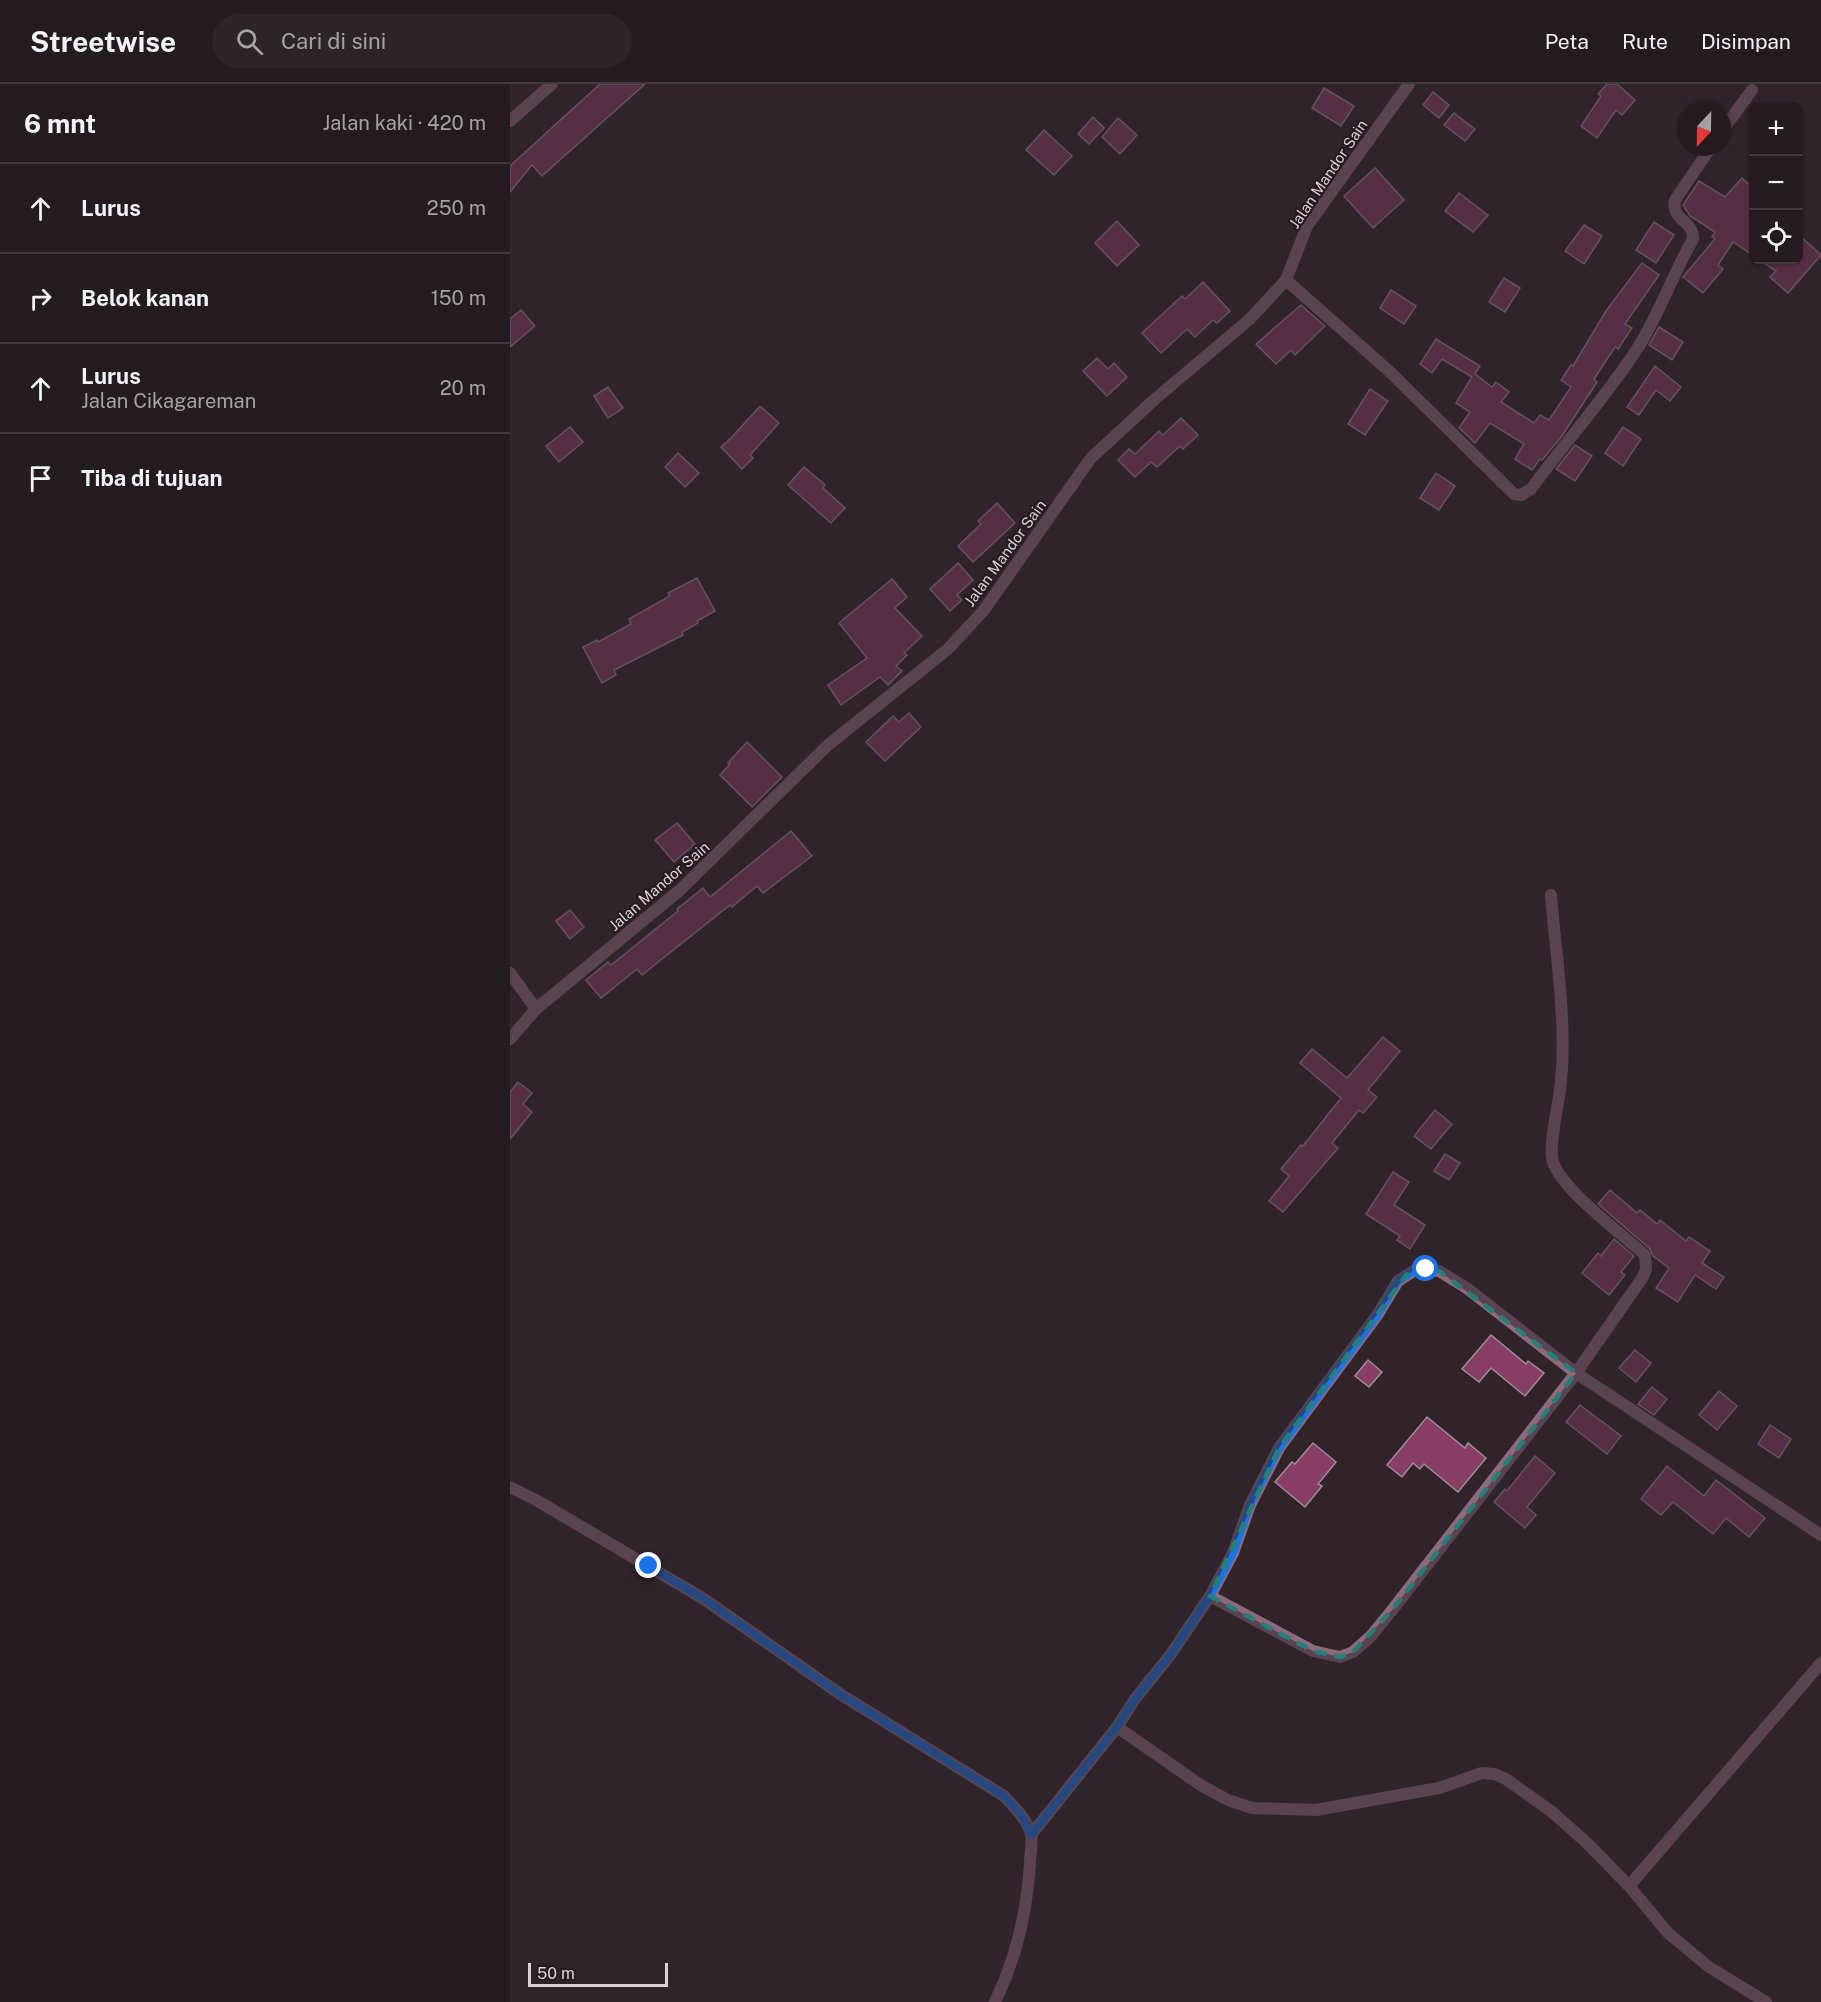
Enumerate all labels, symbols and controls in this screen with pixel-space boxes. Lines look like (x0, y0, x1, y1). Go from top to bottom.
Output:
search box (212, 14, 632, 68)
text: Streetwise (30, 25, 176, 58)
icon: search (233, 25, 266, 58)
text: Cari di sini (281, 28, 386, 54)
text: Peta (1545, 29, 1589, 54)
text: Rute (1622, 29, 1668, 54)
text: Disimpan (1701, 29, 1791, 54)
north arrow (1677, 102, 1731, 156)
map controls (1749, 102, 1803, 264)
button: + (1749, 102, 1803, 156)
text: 6 mnt (24, 108, 96, 139)
text: Jalan kaki · 420 m (322, 111, 486, 135)
street label: Jalan Mandor Sain (1285, 117, 1371, 231)
button: − (1749, 156, 1803, 210)
icon: ahead (24, 192, 57, 225)
text: Lurus (81, 195, 141, 221)
text: 250 m (427, 196, 486, 220)
button: locate (1749, 210, 1803, 264)
icon: right (24, 282, 57, 315)
text: Belok kanan (81, 285, 209, 311)
text: 150 m (431, 286, 486, 310)
text: Lurus (81, 363, 141, 389)
icon: ahead (24, 372, 57, 405)
text: 20 m (440, 376, 486, 400)
text: Jalan Cikagareman (81, 389, 256, 413)
icon: arrive (24, 462, 57, 495)
text: Tiba di tujuan (81, 465, 222, 491)
street label: Jalan Mandor Sain (961, 497, 1049, 609)
street label: Jalan Mandor Sain (605, 838, 713, 934)
route start (1412, 1255, 1438, 1281)
route end (635, 1552, 661, 1578)
scale bar (528, 1960, 668, 1988)
text: 50 m (537, 1964, 575, 1983)

